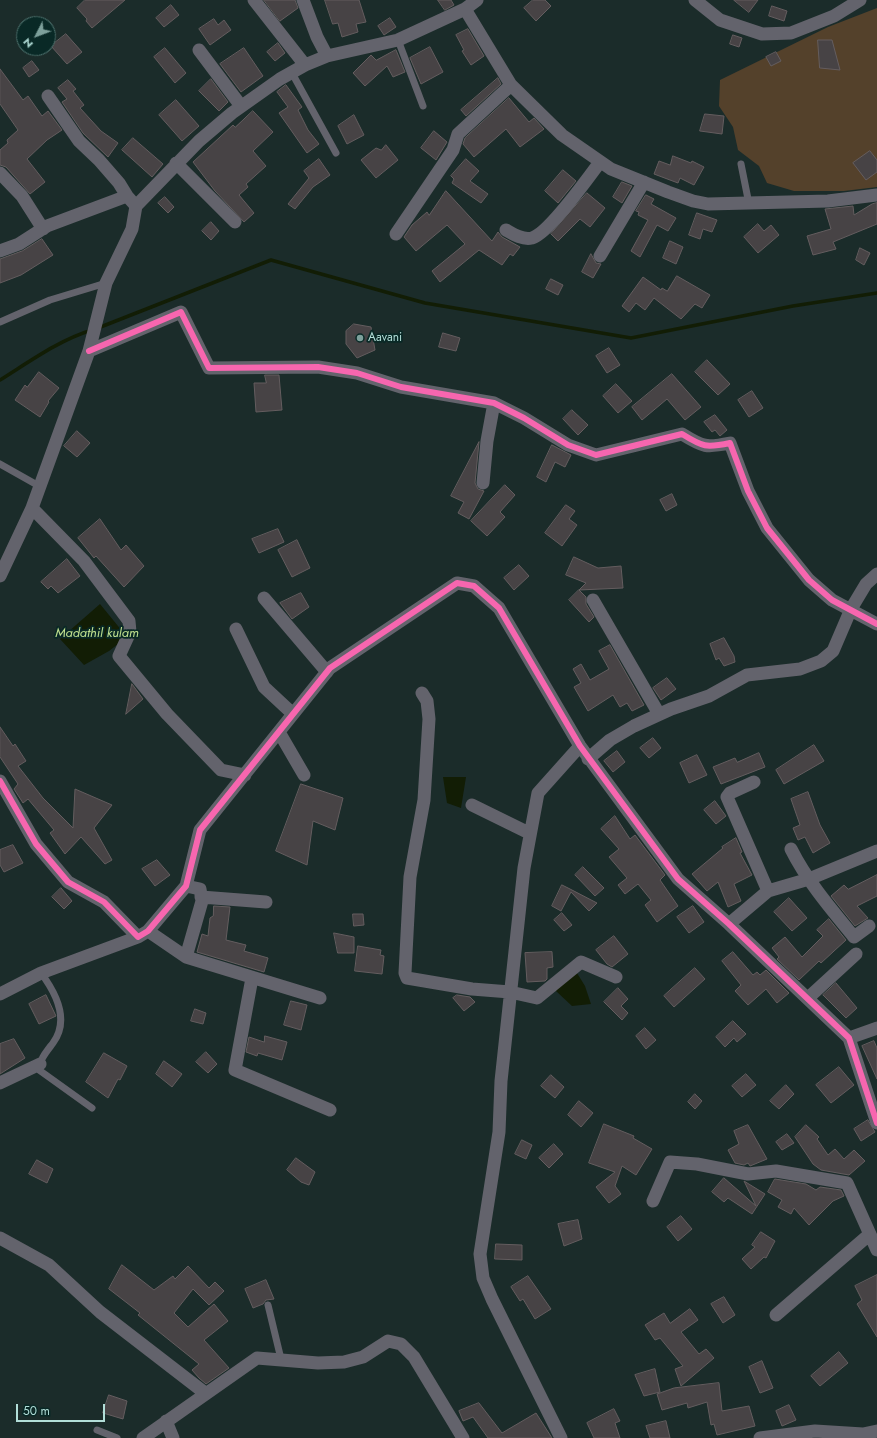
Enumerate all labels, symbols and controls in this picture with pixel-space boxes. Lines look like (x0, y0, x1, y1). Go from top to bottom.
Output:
north arrow (16, 16, 56, 56)
text: N (19, 35, 37, 52)
place label: Aavani (368, 331, 402, 345)
marker: Aavani (355, 333, 365, 343)
water label: Madathil kulam (55, 626, 139, 642)
scale bar (18, 1396, 107, 1422)
text: 50 m (23, 1402, 50, 1420)

